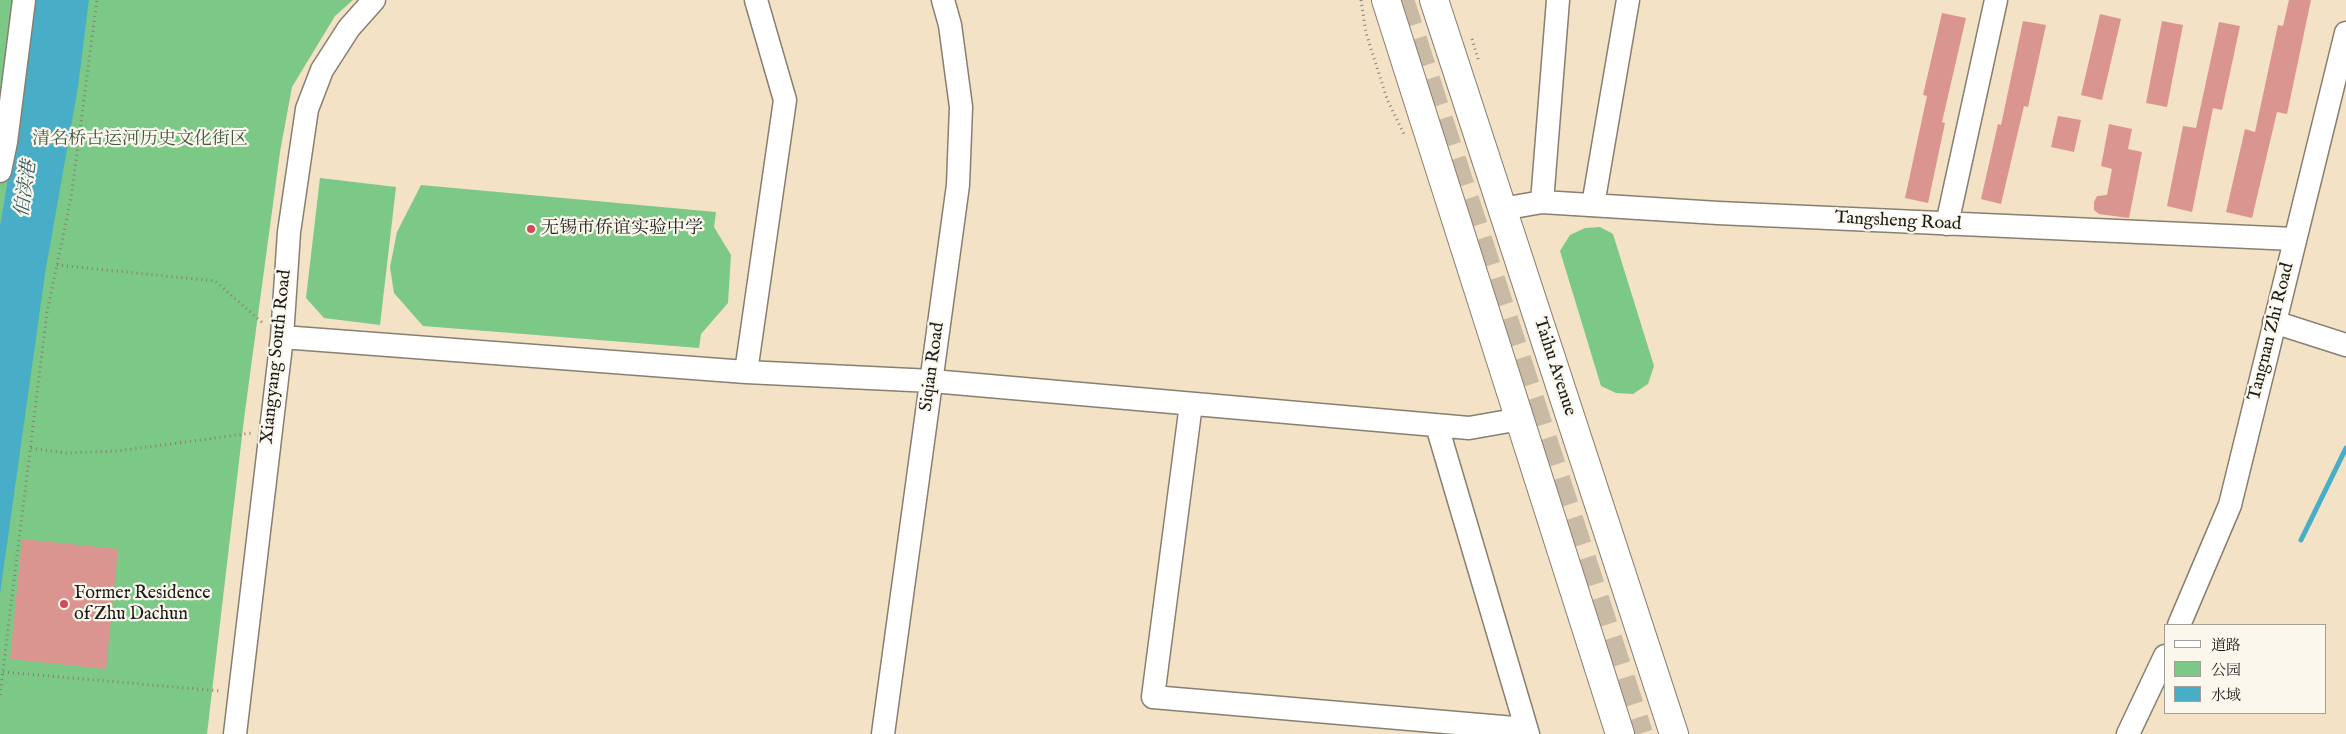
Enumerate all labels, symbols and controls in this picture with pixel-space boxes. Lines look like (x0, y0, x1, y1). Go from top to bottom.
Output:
park label: 清名桥古运河历史文化街区 (32, 129, 248, 151)
water label: 伯渎港 (12, 159, 42, 219)
street label: Tangsheng Road (1834, 208, 1962, 236)
place label: 无锡市侨谊实验中学 (541, 218, 703, 240)
marker: 无锡市侨谊实验中学 (525, 223, 537, 235)
street label: Tangnan Zhi Road (2244, 261, 2300, 403)
street label: Xiangyang South Road (257, 269, 297, 445)
street label: Taihu Avenue (1528, 315, 1580, 419)
street label: Siqian Road (916, 321, 950, 413)
place label: Former Residence of Zhu Dachun (74, 583, 211, 626)
marker: Former Residence of Zhu Dachun (58, 598, 70, 610)
legend (2164, 624, 2326, 714)
text: 道路 (2211, 636, 2241, 655)
text: 公园 (2211, 661, 2241, 680)
text: 水域 (2211, 686, 2241, 705)

